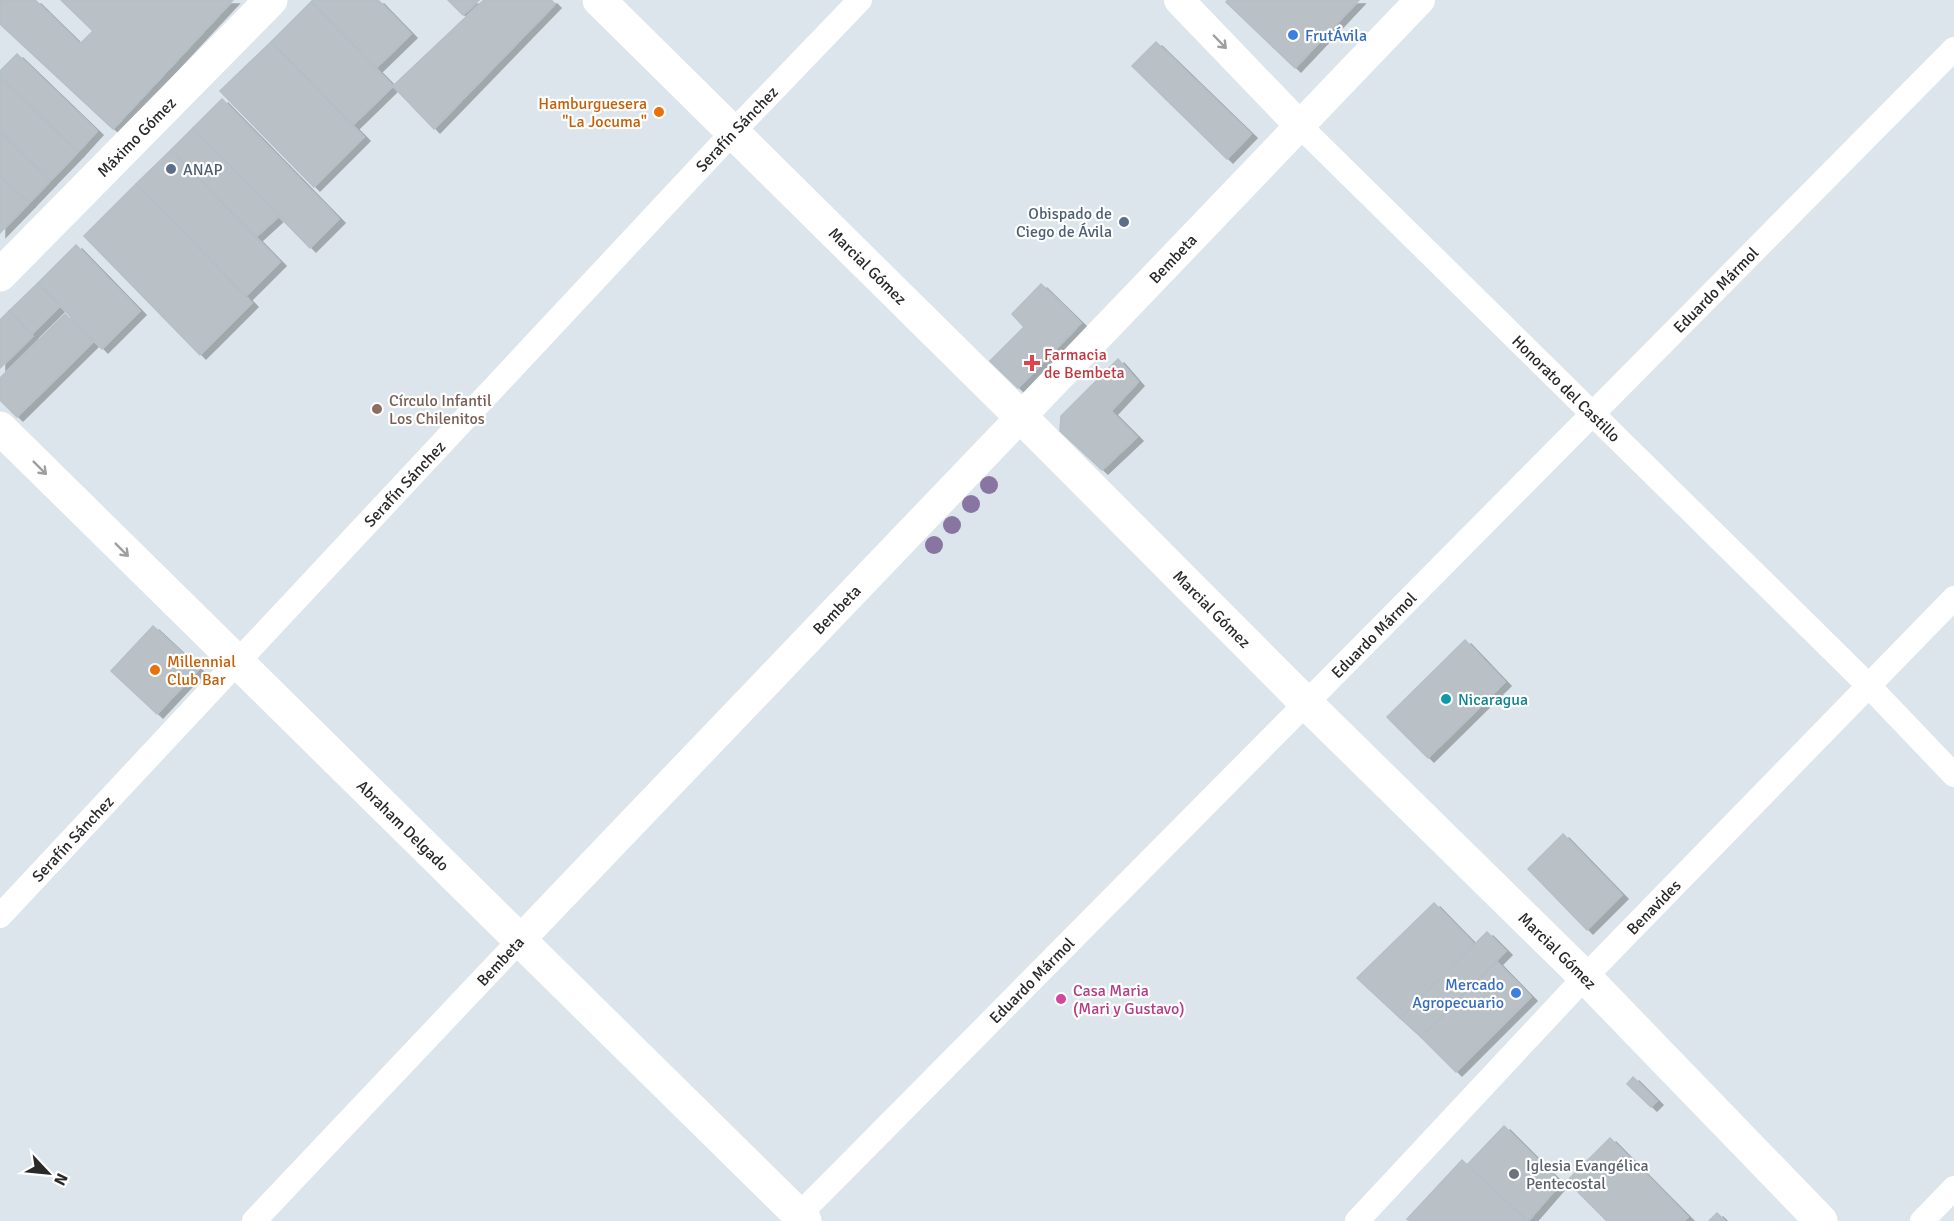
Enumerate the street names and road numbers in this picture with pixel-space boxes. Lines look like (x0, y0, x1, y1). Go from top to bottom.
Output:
street label: Serafín Sánchez (692, 82, 783, 176)
street label: Máximo Gómez (93, 93, 181, 182)
street label: Marcial Gómez (824, 224, 910, 309)
street label: Bembeta (1145, 230, 1201, 288)
street label: Eduardo Mármol (1669, 243, 1763, 338)
street label: Honorato del Castillo (1507, 331, 1624, 447)
street label: Serafín Sánchez (360, 437, 450, 531)
street label: Marcial Gómez (1168, 566, 1254, 653)
street label: Bembeta (809, 581, 865, 639)
street label: Eduardo Mármol (1327, 588, 1421, 683)
street label: Abraham Delgado (352, 776, 453, 876)
street label: Serafín Sánchez (28, 792, 118, 887)
street label: Benavides (1623, 876, 1685, 939)
street label: Marcial Gómez (1514, 908, 1600, 994)
street label: Bembeta (473, 933, 529, 991)
street label: Eduardo Mármol (985, 933, 1079, 1028)

